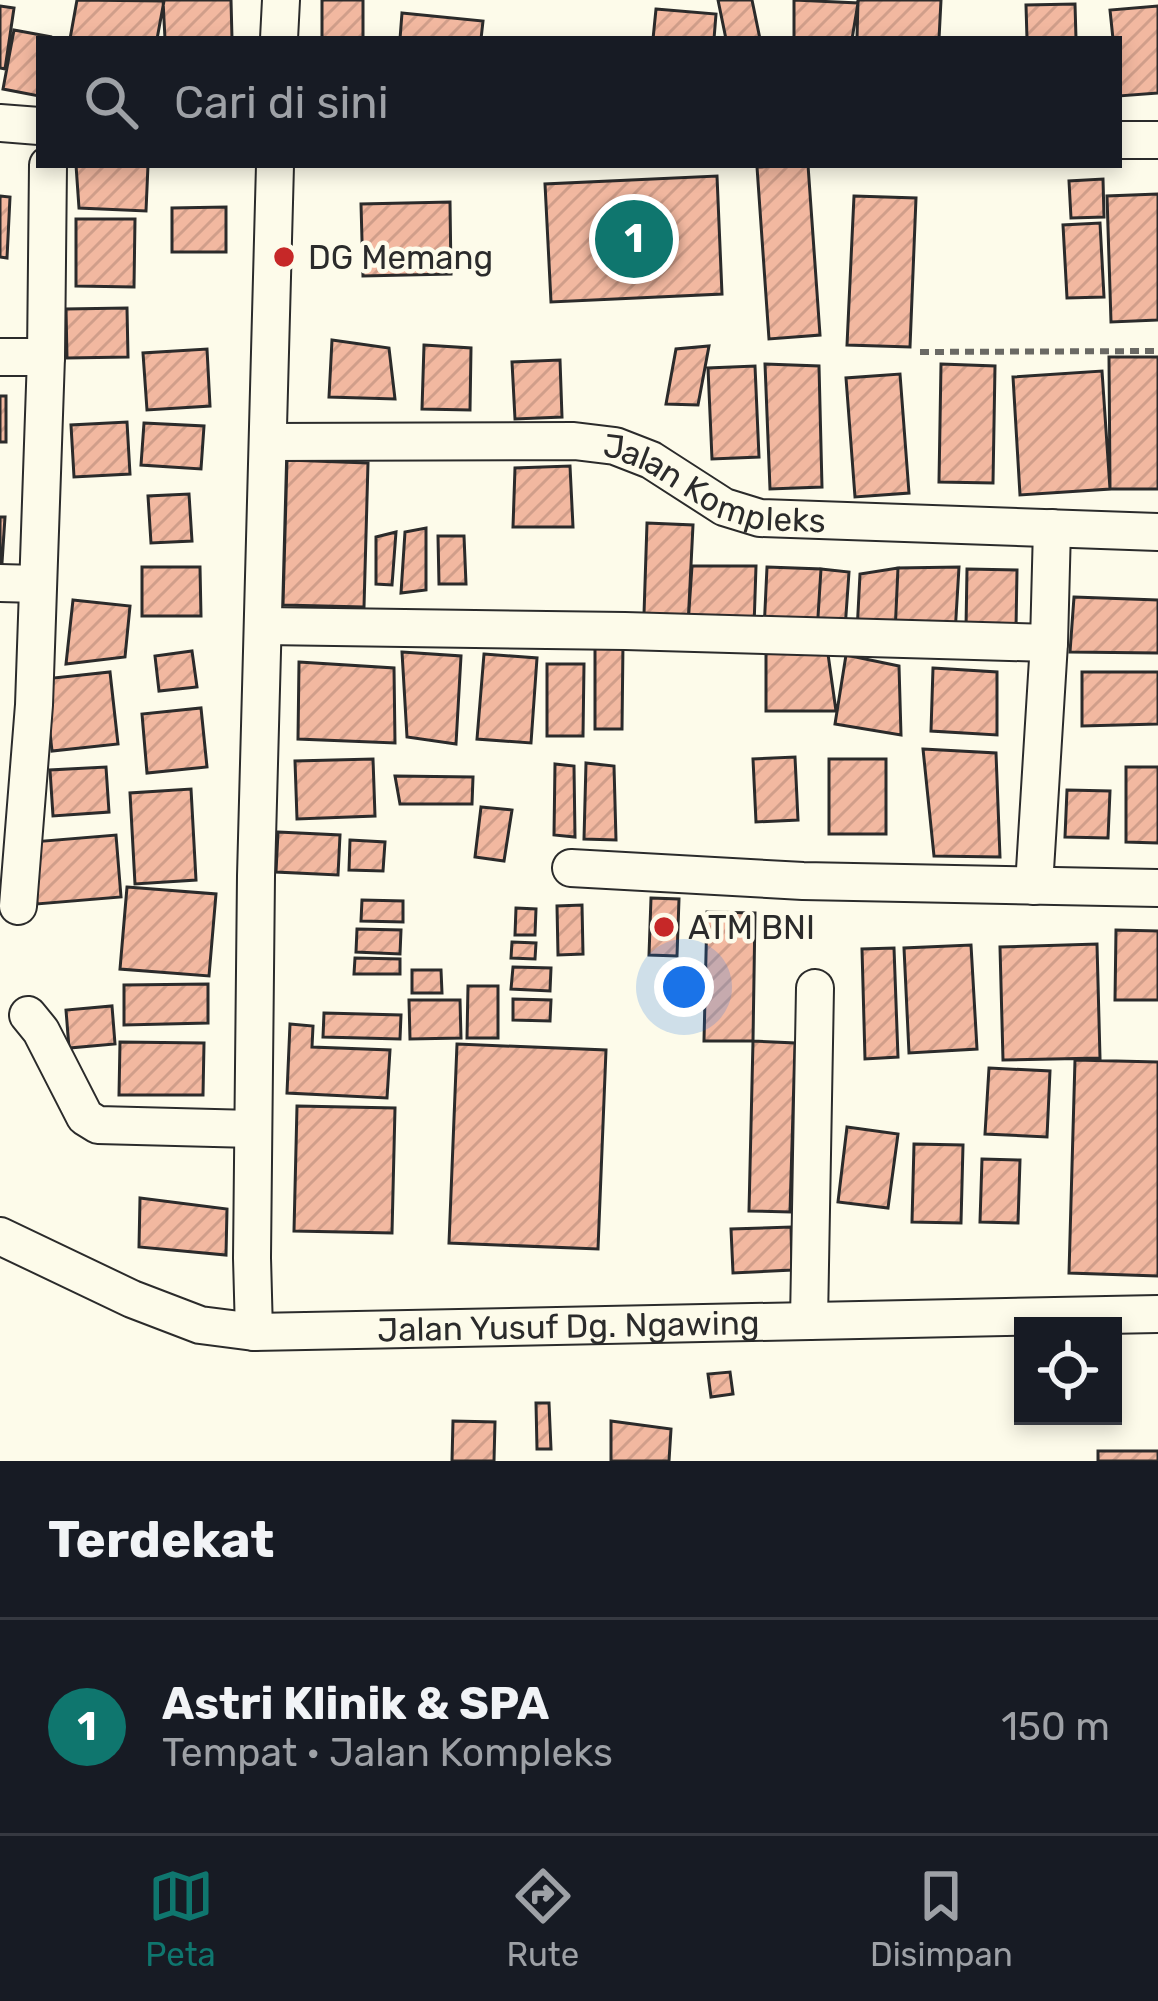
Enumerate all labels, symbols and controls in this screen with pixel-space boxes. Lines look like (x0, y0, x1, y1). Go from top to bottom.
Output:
search box (36, 36, 1122, 168)
icon: search (78, 69, 144, 135)
text: Cari di sini (174, 76, 389, 129)
pin: 1 (595, 194, 673, 284)
place label: DG Memang (308, 238, 493, 277)
marker: DG Memang (271, 244, 297, 270)
street label: Jalan Kompleks (601, 426, 826, 540)
place label: ATM BNI (688, 908, 815, 947)
marker: ATM BNI (651, 914, 677, 940)
your location (654, 957, 714, 1017)
street label: Jalan Yusuf Dg. Ngawing (377, 1303, 760, 1350)
map controls (1014, 1317, 1122, 1425)
button: locate (1014, 1317, 1122, 1425)
text: Terdekat (48, 1509, 274, 1570)
text: Astri Klinik & SPA (162, 1677, 549, 1730)
text: 1 (77, 1704, 97, 1750)
text: 150 m (1001, 1704, 1110, 1750)
text: Tempat · Jalan Kompleks (162, 1730, 613, 1776)
tab: Peta (145, 1863, 216, 1974)
tab: Rute (506, 1863, 579, 1974)
tab: Disimpan (870, 1863, 1013, 1974)

